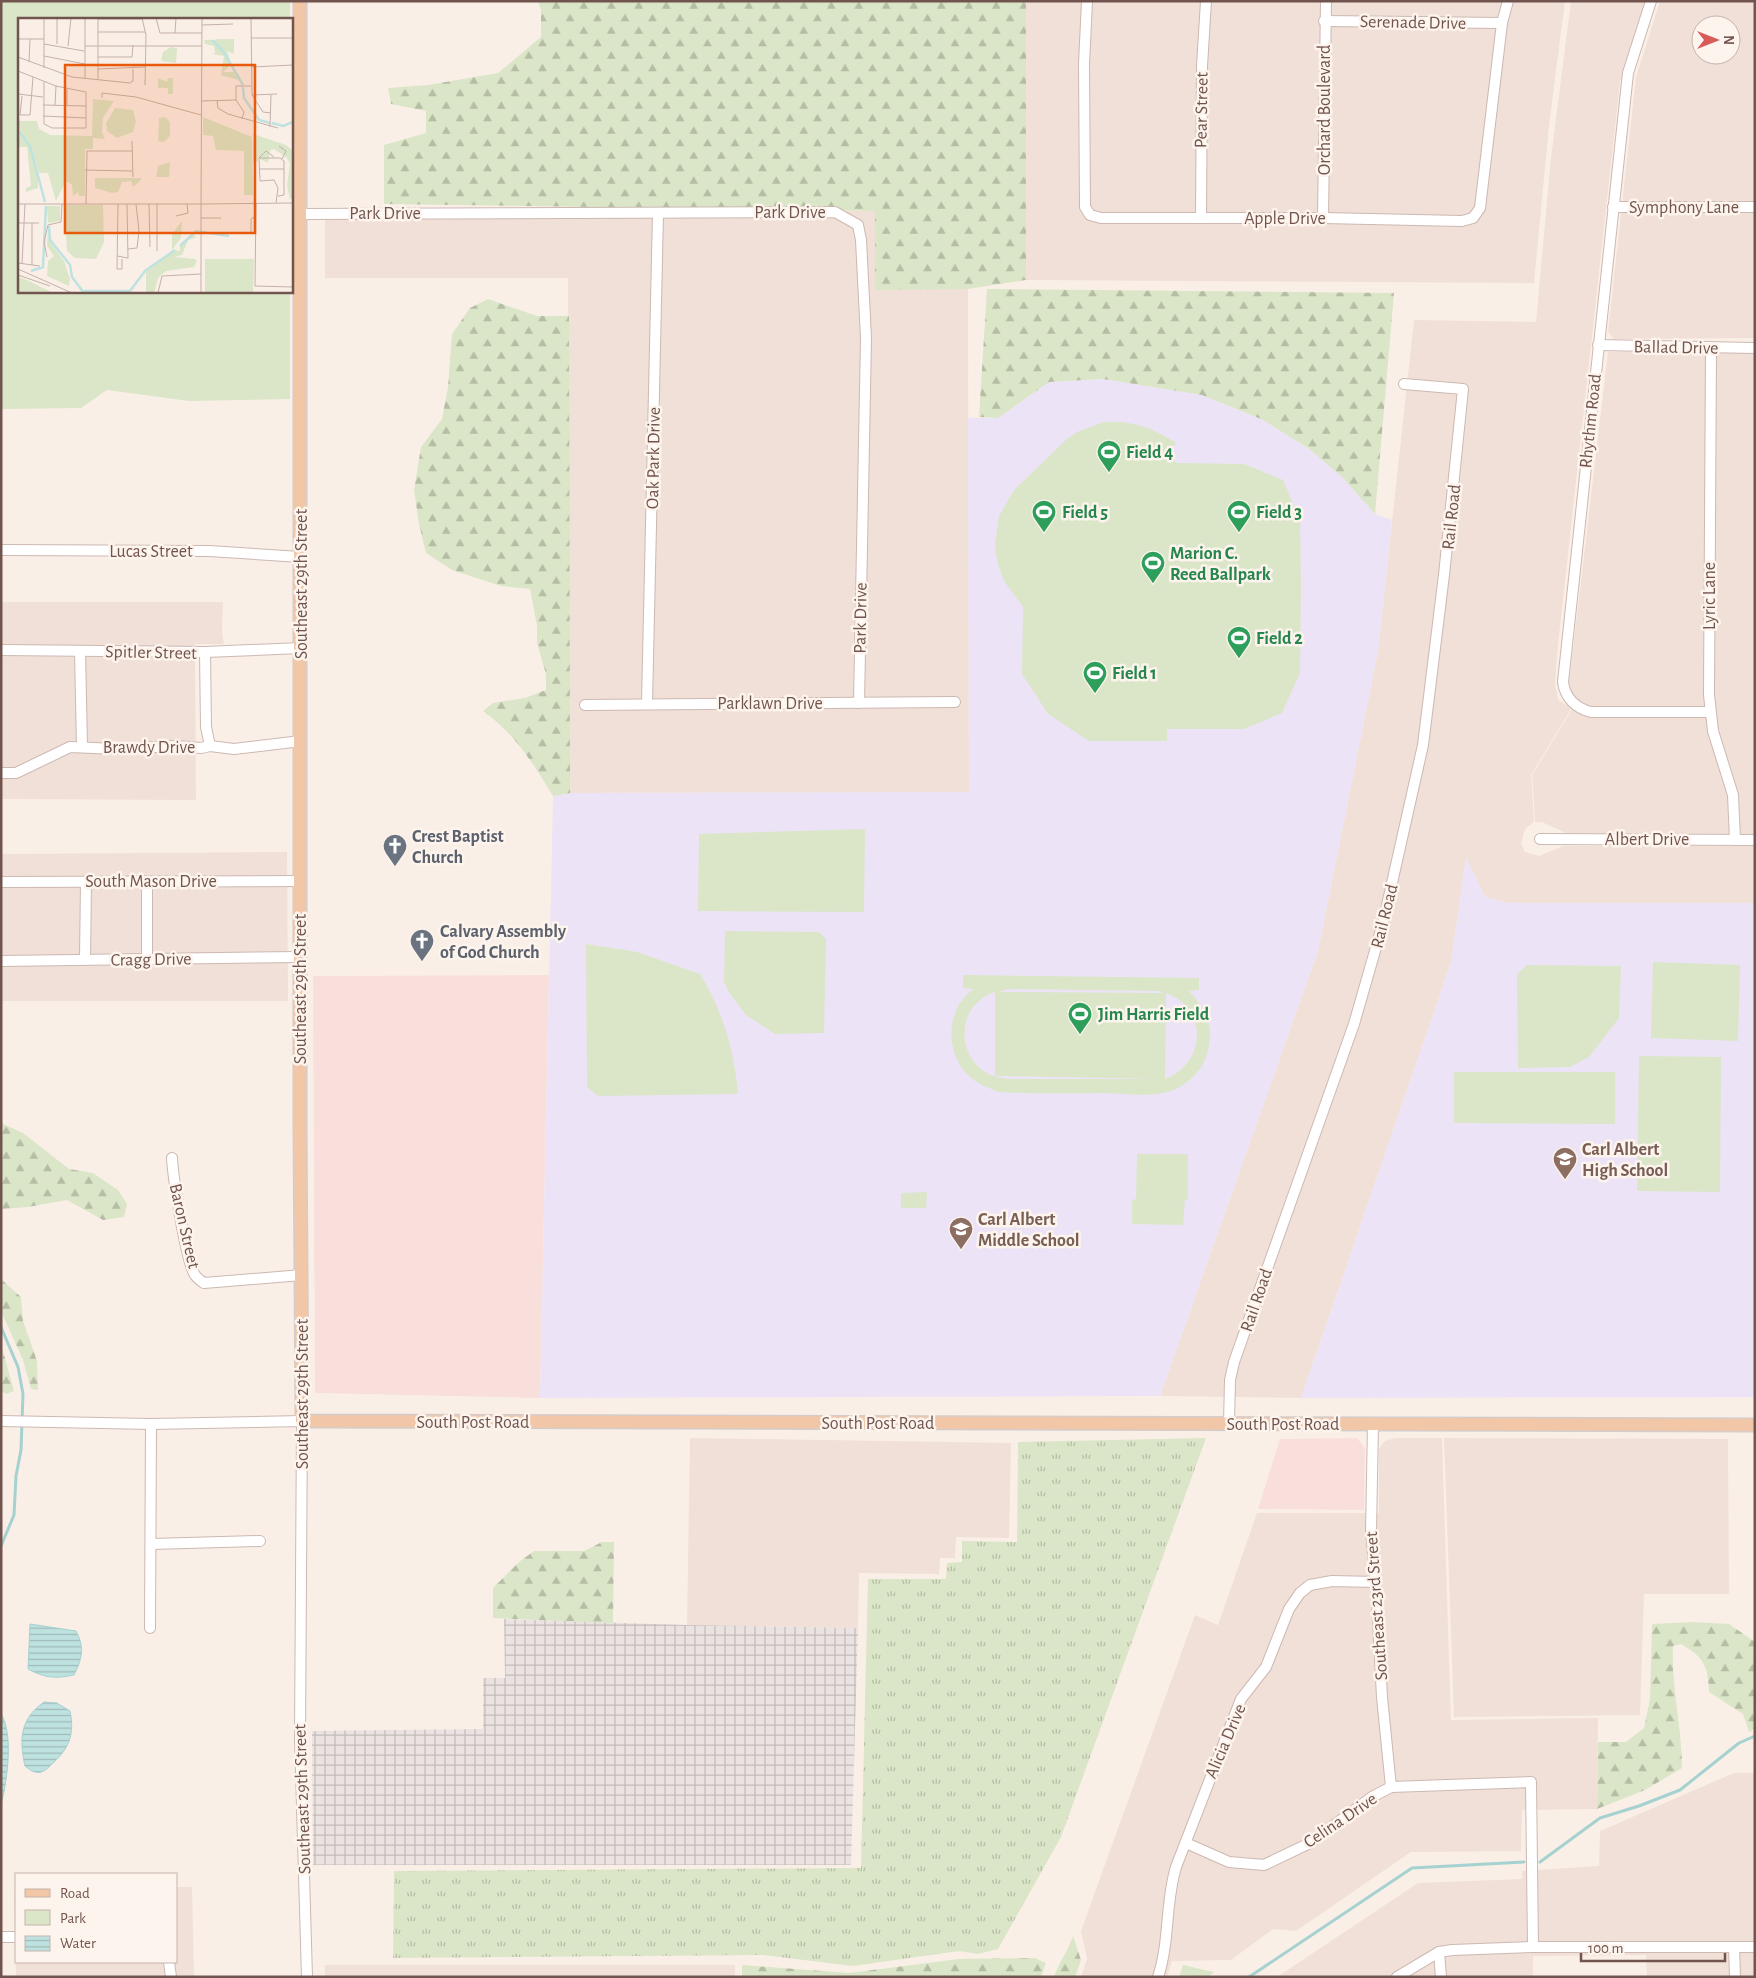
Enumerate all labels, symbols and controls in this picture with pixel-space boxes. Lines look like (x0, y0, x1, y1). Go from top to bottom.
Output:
street label: Serenade Drive (1360, 13, 1466, 33)
north arrow (1691, 15, 1741, 65)
inset map (18, 18, 292, 292)
text: N (1721, 35, 1735, 45)
street label: Orchard Boulevard (1316, 45, 1334, 175)
street label: Pear Street (1192, 72, 1212, 148)
street label: Symphony Lane (1629, 199, 1739, 217)
street label: Park Drive (754, 204, 826, 222)
street label: Park Drive (349, 205, 421, 223)
street label: Apple Drive (1244, 210, 1326, 228)
street label: Ballad Drive (1633, 338, 1719, 358)
street label: Rhythm Road (1577, 373, 1605, 469)
street label: Oak Park Drive (644, 407, 664, 509)
sports icon: Field 4 (1096, 439, 1122, 473)
place label: Field 4 (1126, 444, 1173, 462)
street label: Rail Road (1440, 484, 1464, 551)
sports icon: Field 5 (1031, 499, 1057, 533)
sports icon: Field 3 (1226, 499, 1252, 533)
place label: Field 5 (1062, 504, 1108, 522)
place label: Field 3 (1256, 504, 1302, 522)
street label: Southeast 29th Street (293, 509, 311, 659)
street label: Lucas Street (109, 543, 193, 561)
place label: Marion C. Reed Ballpark (1170, 545, 1271, 584)
sports icon: Marion C. Reed Ballpark (1140, 550, 1166, 584)
street label: Lyric Lane (1701, 562, 1719, 630)
street label: Park Drive (851, 582, 871, 654)
sports icon: Field 2 (1226, 625, 1252, 659)
place label: Field 2 (1256, 630, 1303, 648)
street label: Spitler Street (105, 643, 197, 663)
sports icon: Field 1 (1082, 660, 1108, 694)
place label: Field 1 (1112, 665, 1157, 683)
street label: Parklawn Drive (717, 695, 823, 713)
street label: Brawdy Drive (103, 739, 195, 757)
place label: Crest Baptist Church (412, 828, 504, 867)
street label: Albert Drive (1605, 831, 1689, 849)
church icon: Crest Baptist Church (382, 833, 408, 867)
street label: South Mason Drive (85, 873, 217, 891)
street label: Rail Road (1368, 882, 1402, 950)
street label: Southeast 29th Street (292, 914, 310, 1064)
place label: Calvary Assembly of God Church (440, 923, 567, 962)
church icon: Calvary Assembly of God Church (409, 928, 435, 962)
street label: Cragg Drive (110, 950, 192, 970)
sports icon: Jim Harris Field (1067, 1001, 1093, 1035)
place label: Jim Harris Field (1098, 1006, 1210, 1024)
place label: Carl Albert High School (1582, 1141, 1668, 1180)
school or university icon: Carl Albert High School (1552, 1146, 1578, 1180)
street label: Baron Street (165, 1182, 203, 1271)
place label: Carl Albert Middle School (978, 1211, 1080, 1250)
school or university icon: Carl Albert Middle School (948, 1216, 974, 1250)
street label: Rail Road (1238, 1266, 1276, 1334)
street label: Southeast 29th Street (294, 1319, 312, 1469)
street label: South Post Road (417, 1414, 529, 1432)
street label: South Post Road (822, 1415, 934, 1433)
street label: South Post Road (1227, 1416, 1339, 1434)
street label: Southeast 23rd Street (1363, 1531, 1391, 1681)
street label: Alicia Drive (1202, 1701, 1250, 1781)
street label: Southeast 29th Street (291, 1723, 315, 1874)
street label: Celina Drive (1301, 1790, 1380, 1852)
legend (15, 1873, 178, 1963)
text: Road (60, 1886, 90, 1901)
text: Park (60, 1911, 86, 1926)
scale bar (1581, 1930, 1725, 1962)
text: Water (60, 1936, 96, 1951)
text: 100 m (1588, 1941, 1623, 1956)

